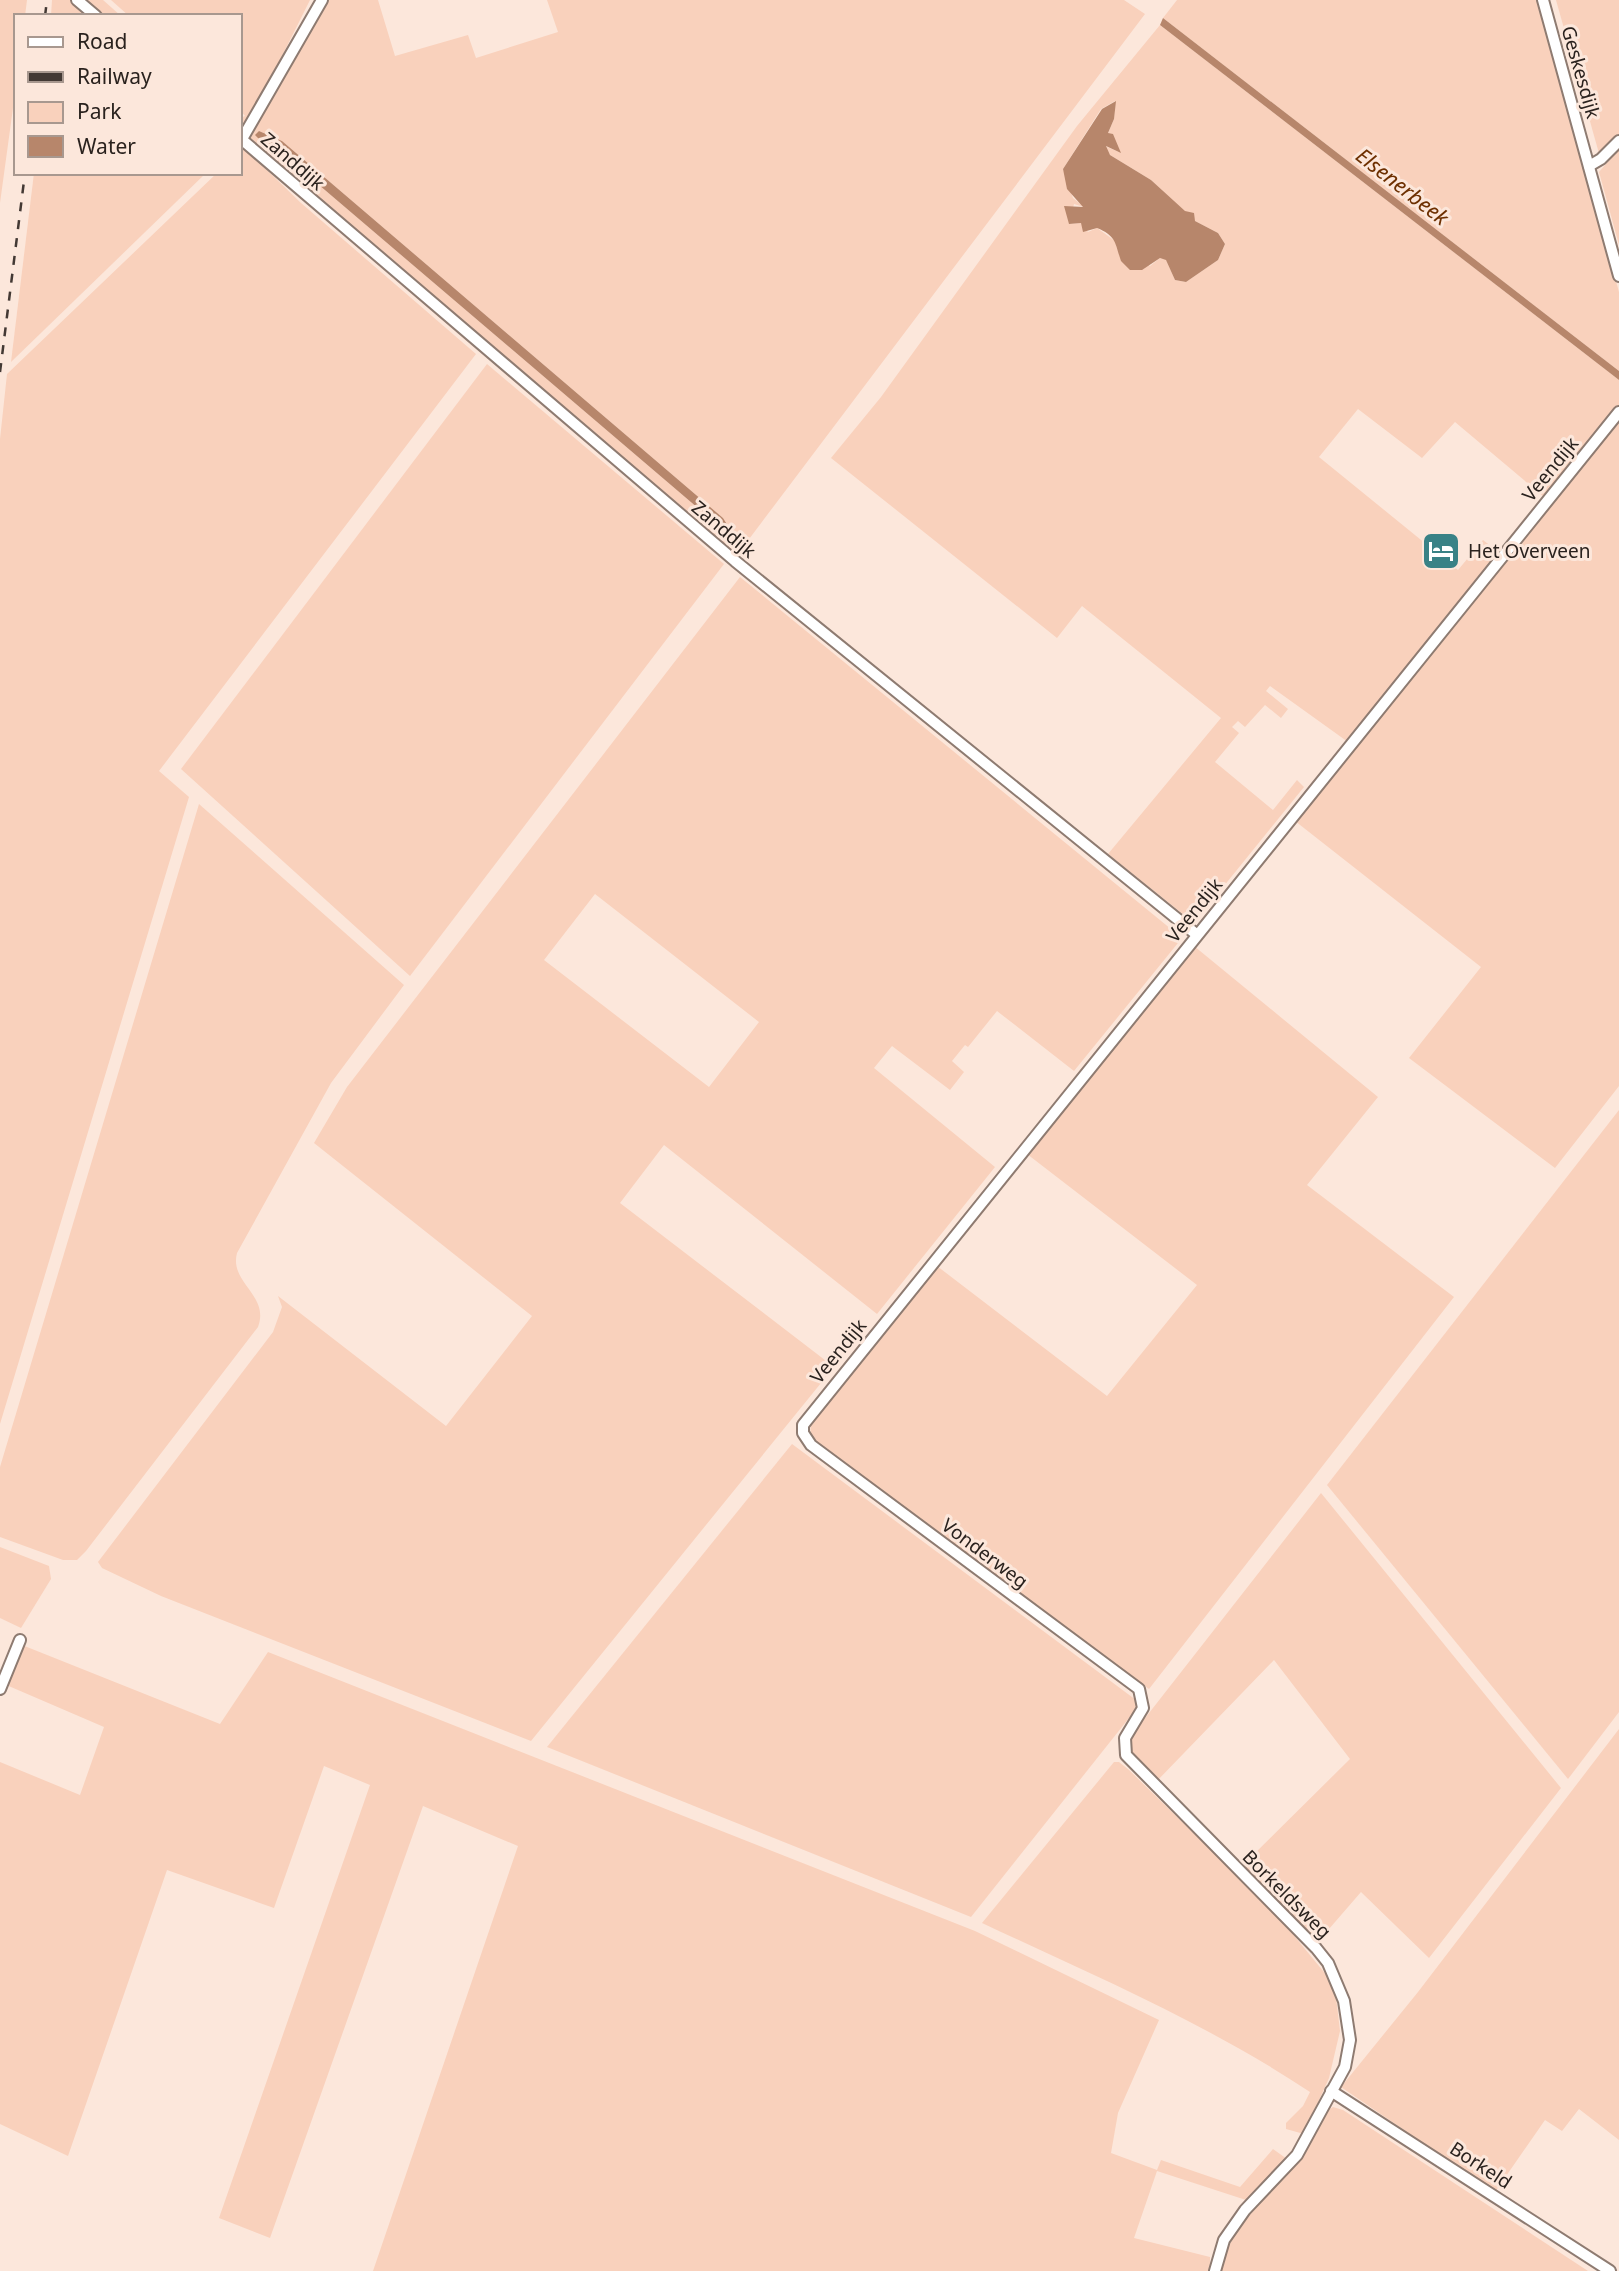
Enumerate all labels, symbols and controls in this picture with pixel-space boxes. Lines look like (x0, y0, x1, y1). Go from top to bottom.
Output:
legend (14, 14, 242, 175)
street label: Geskesdijk (1555, 23, 1607, 121)
text: Road (77, 27, 127, 55)
text: Railway (77, 62, 152, 90)
text: Park (77, 97, 122, 125)
street label: Zanddijk (256, 126, 330, 196)
text: Water (77, 132, 136, 160)
water label: Elsenerbeek (1351, 141, 1456, 232)
street label: Veendijk (1516, 431, 1584, 507)
street label: Zanddijk (686, 494, 762, 564)
hotel icon: Het Overveen (1420, 530, 1462, 572)
place label: Het Overveen (1468, 538, 1590, 564)
street label: Veendijk (1160, 872, 1228, 948)
street label: Veendijk (804, 1313, 872, 1389)
street label: Vonderweg (937, 1512, 1033, 1594)
street label: Borkeldsweg (1237, 1844, 1337, 1944)
street label: Borkeld (1445, 2135, 1517, 2195)

